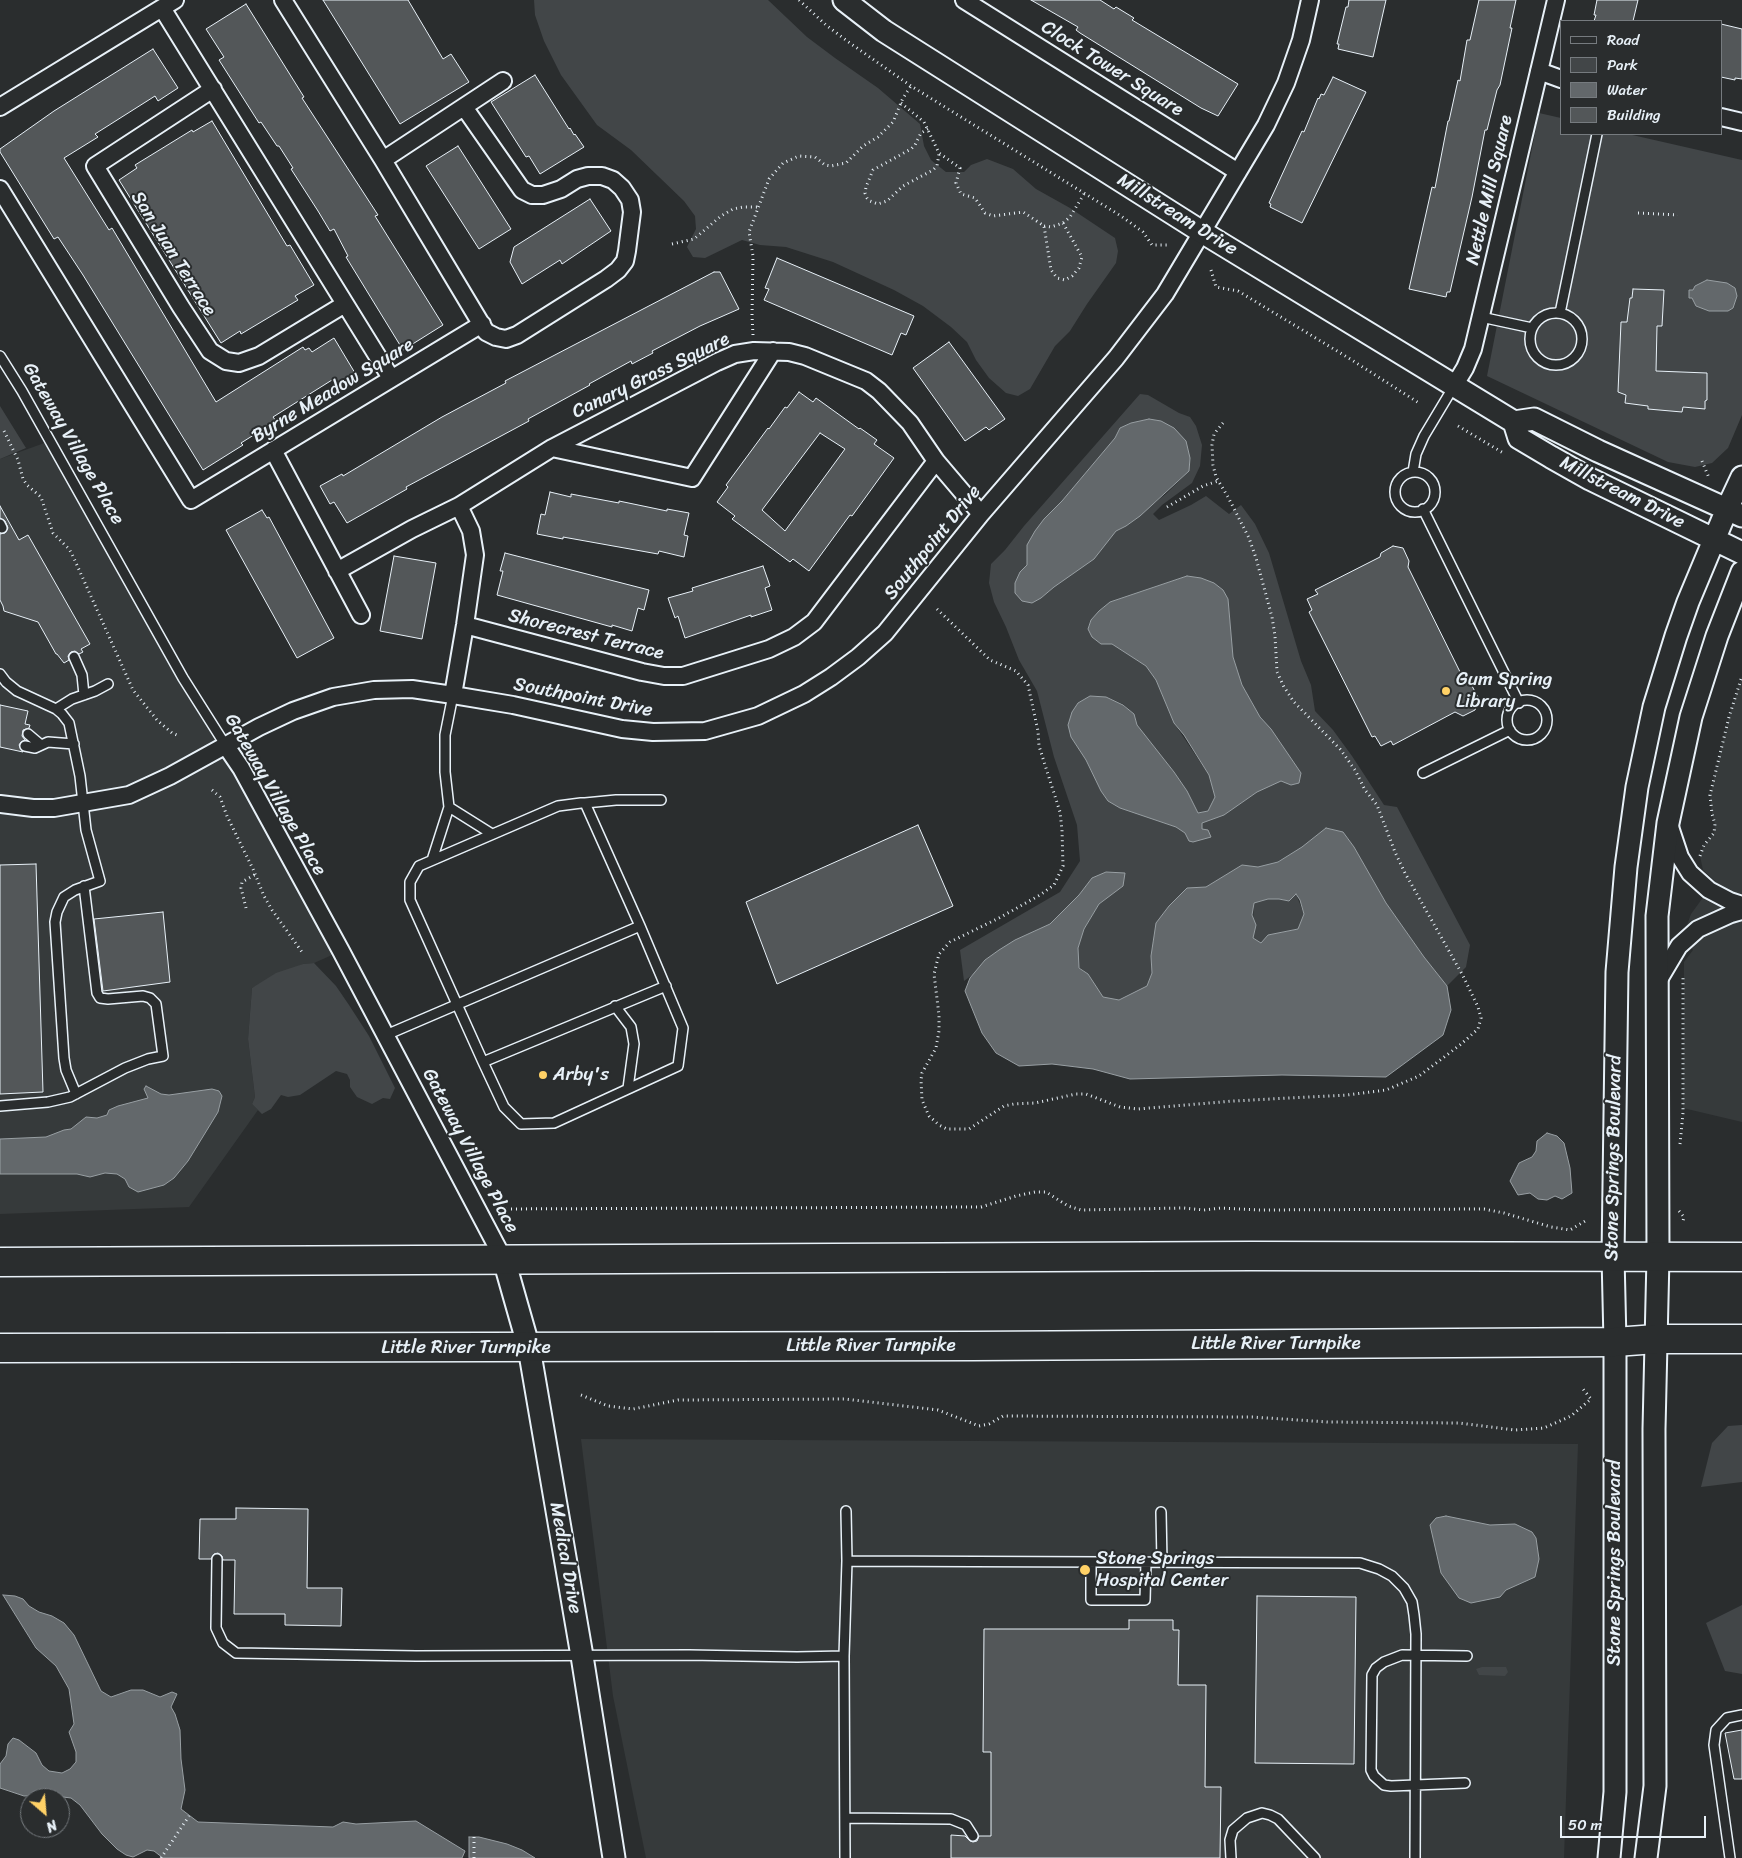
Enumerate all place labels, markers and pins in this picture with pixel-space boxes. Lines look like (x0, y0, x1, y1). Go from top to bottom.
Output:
place label: Gum Spring Library (1456, 669, 1552, 713)
marker: Gum Spring Library (1440, 685, 1452, 697)
place label: Arby's (553, 1064, 609, 1086)
marker: Arby's (537, 1069, 549, 1081)
place label: Stone Springs Hospital Center (1096, 1548, 1228, 1592)
marker: Stone Springs Hospital Center (1078, 1563, 1092, 1577)

